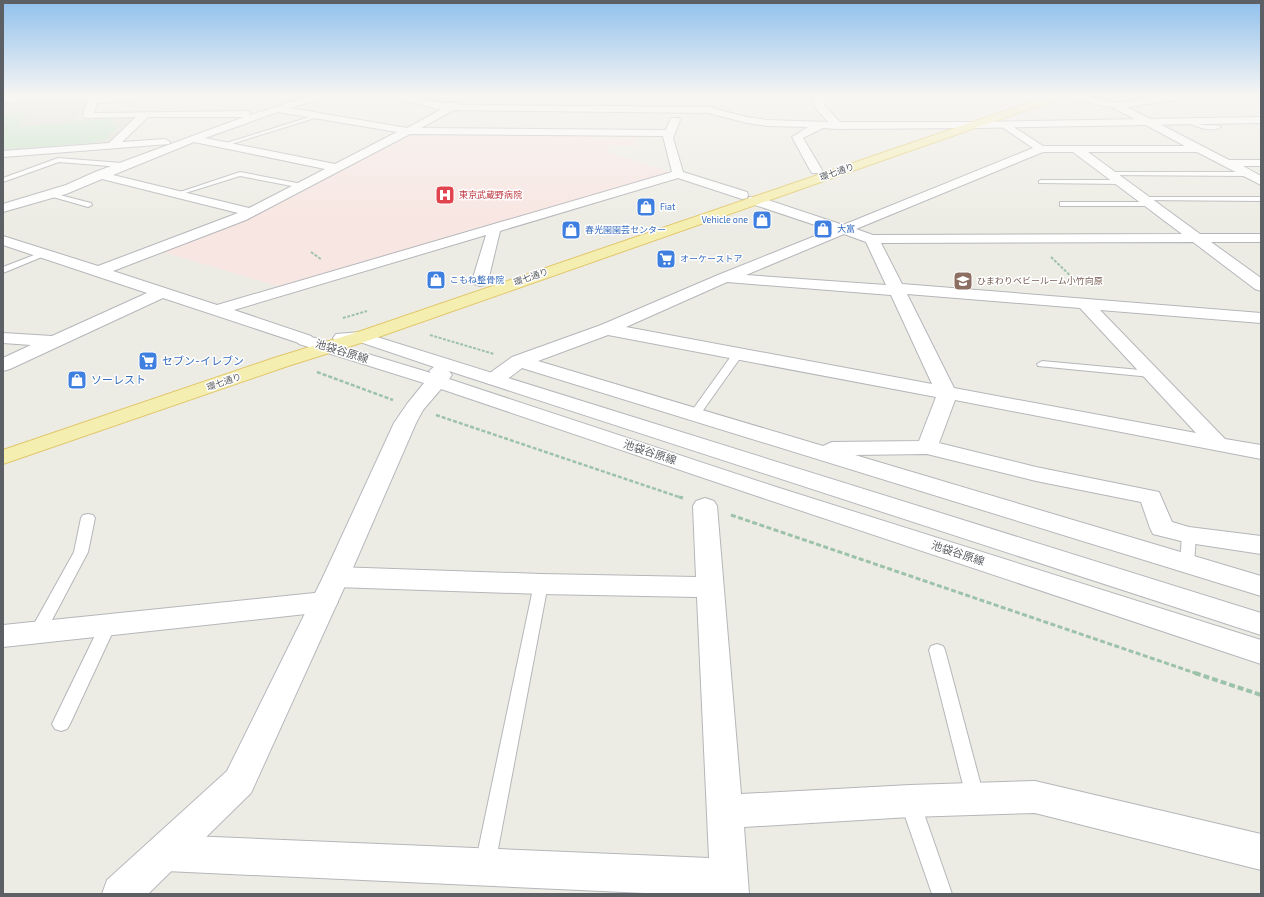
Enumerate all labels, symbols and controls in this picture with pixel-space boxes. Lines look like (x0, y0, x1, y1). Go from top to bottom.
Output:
street label: 環七通り (818, 160, 856, 183)
hospital icon: 東京武蔵野病院 (434, 184, 456, 206)
place label: 東京武蔵野病院 (459, 189, 522, 200)
shop icon: Fiat (635, 196, 657, 218)
place label: Fiat (660, 201, 676, 212)
shop icon: Vehicle one (751, 209, 773, 231)
place label: Vehicle one (701, 214, 748, 225)
shop icon: 大富 (812, 218, 834, 240)
shop icon: 春光園園芸センター (560, 219, 582, 241)
place label: 大富 (837, 223, 855, 234)
place label: 春光園園芸センター (585, 224, 666, 235)
supermarket icon: オーケーストア (655, 248, 677, 270)
place label: オーケーストア (680, 253, 743, 264)
street label: 環七通り (512, 265, 550, 288)
shop icon: こもね整骨院 (425, 269, 447, 291)
school or university icon: ひまわりベビールーム小竹向原 (952, 270, 974, 292)
place label: こもね整骨院 (450, 274, 504, 285)
place label: ひまわりベビールーム小竹向原 (977, 275, 1103, 286)
street label: 池袋谷原線 (314, 336, 370, 365)
supermarket icon: セブン-イレブン (137, 350, 159, 372)
place label: セブン-イレブン (162, 354, 244, 367)
shop icon: ソーレスト (66, 369, 88, 391)
street label: 環七通り (205, 370, 243, 393)
place label: ソーレスト (91, 373, 146, 386)
street label: 池袋谷原線 (622, 437, 678, 466)
street label: 池袋谷原線 (930, 538, 986, 567)

